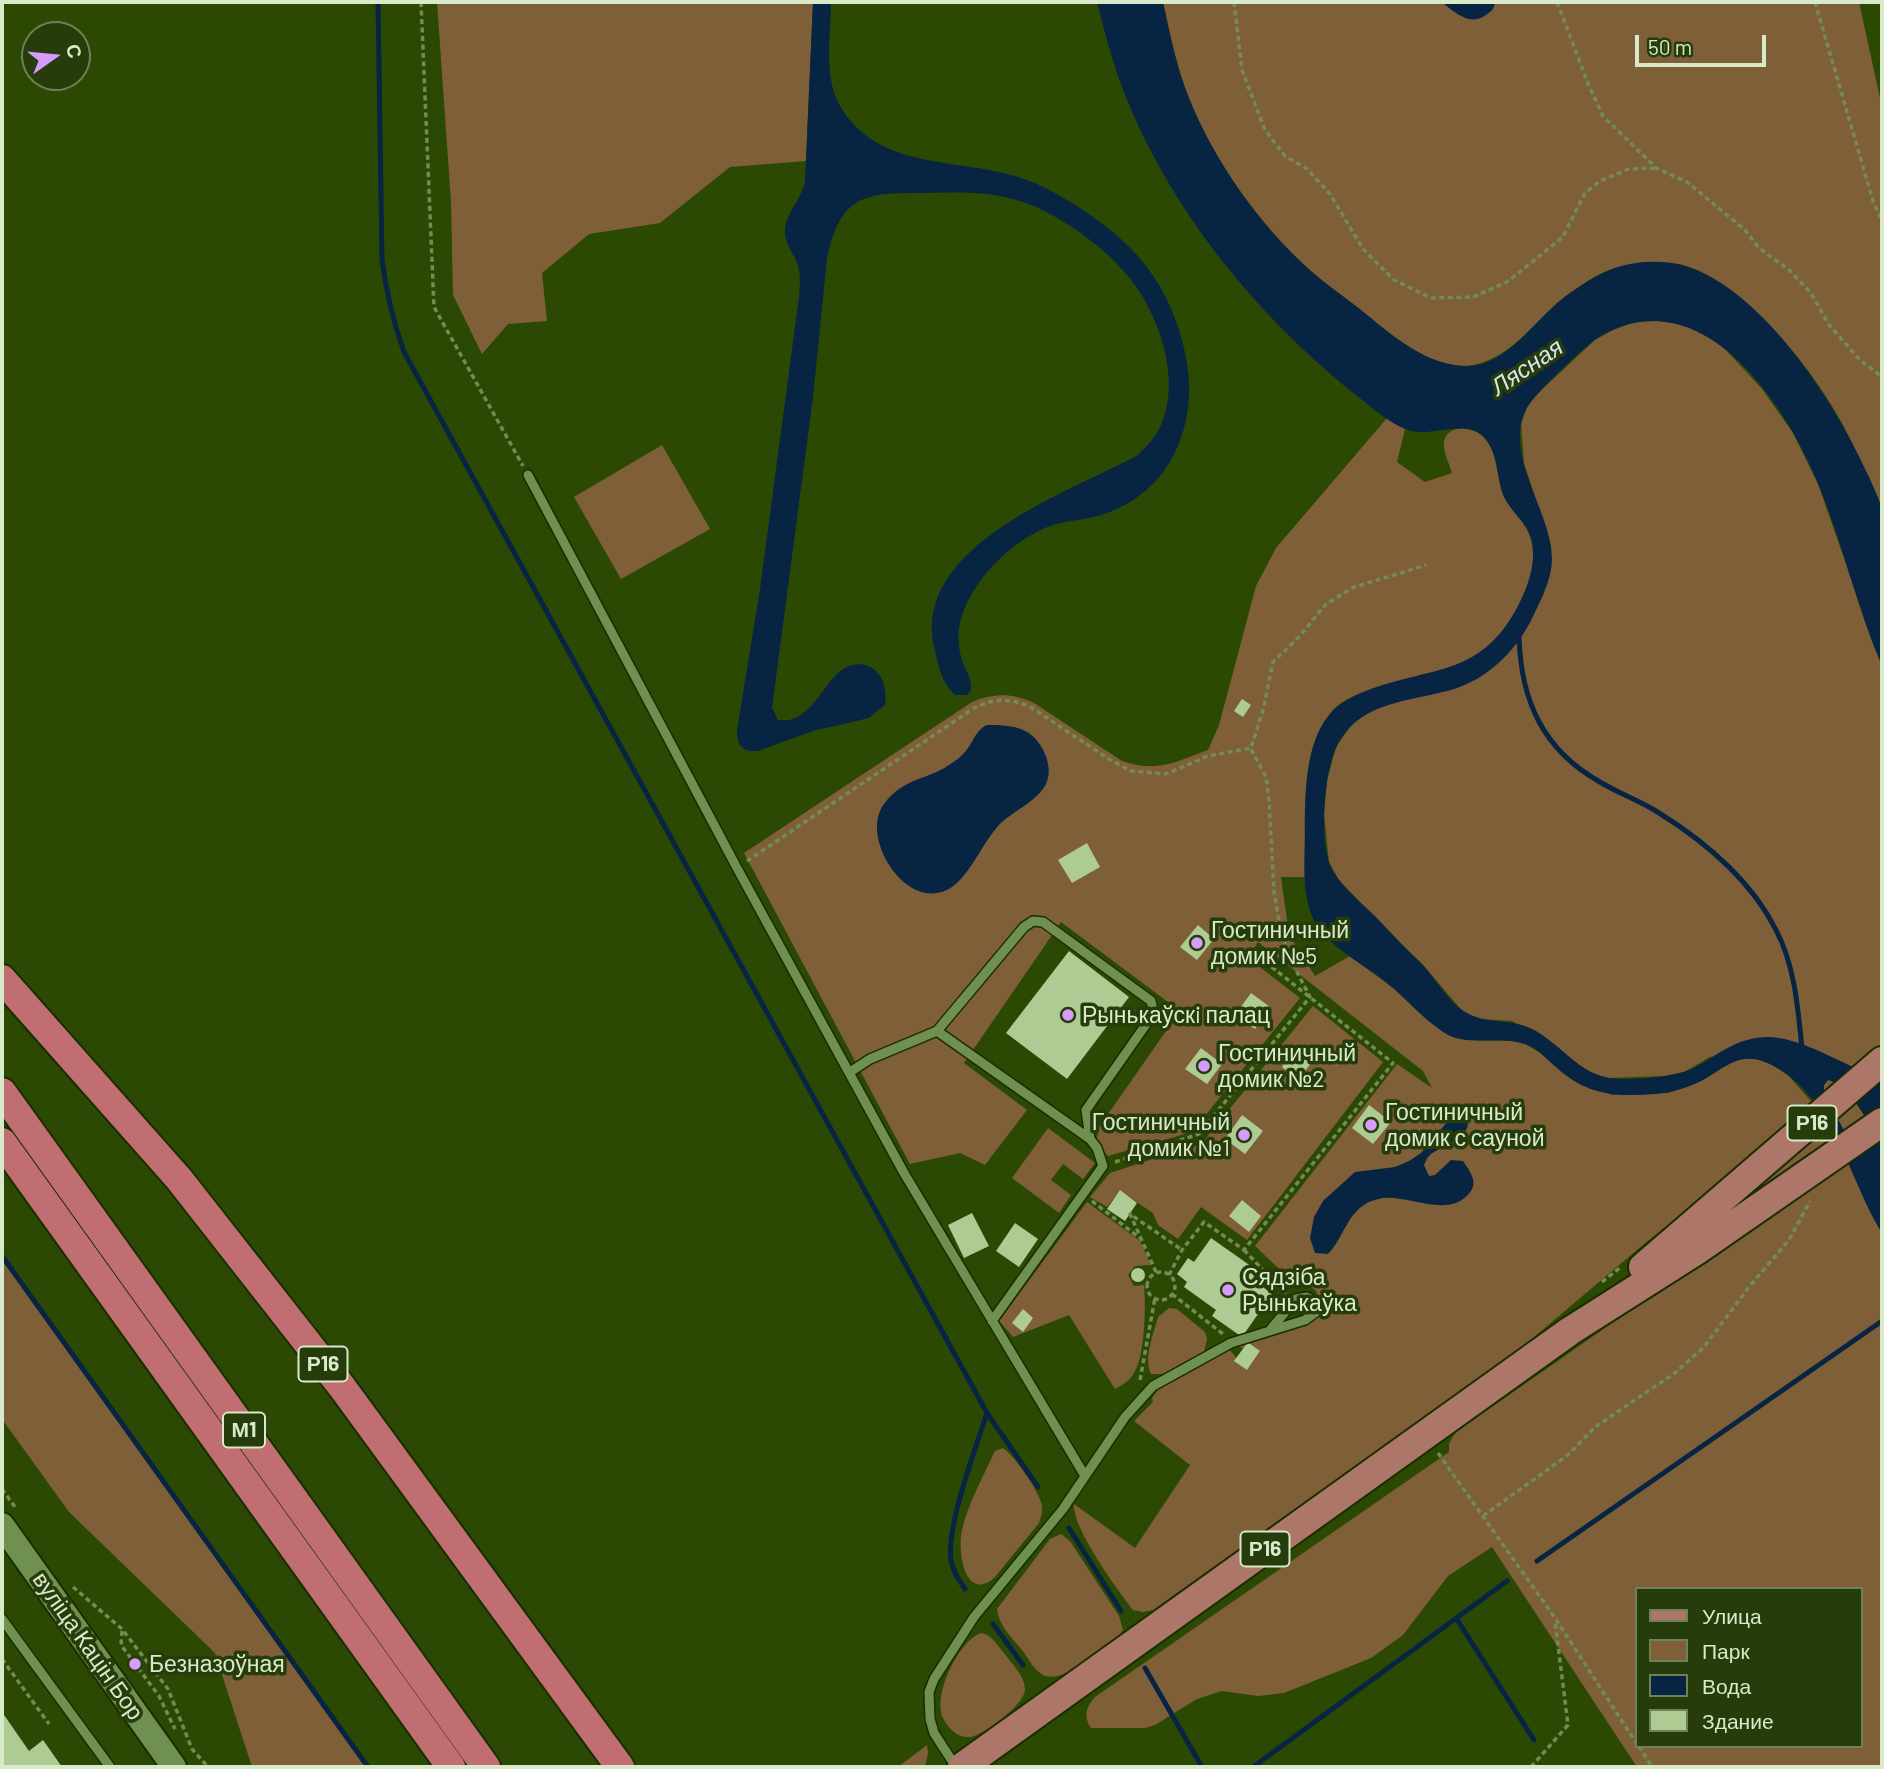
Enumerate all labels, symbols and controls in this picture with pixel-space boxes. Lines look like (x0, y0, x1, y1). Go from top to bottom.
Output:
north arrow (21, 21, 91, 91)
scale bar (1639, 21, 1770, 65)
text: 50 m (1648, 34, 1692, 59)
text: С (62, 41, 88, 61)
water label: Лясная (1486, 333, 1568, 401)
place label: Гостиничный домик №5 (1211, 916, 1349, 970)
marker: Гостиничный домик №5 (1189, 935, 1205, 951)
place label: Рынькаўскi палац (1082, 1001, 1270, 1029)
marker: Рынькаўскi палац (1060, 1007, 1076, 1023)
place label: Гостиничный домик №2 (1218, 1039, 1356, 1093)
marker: Гостиничный домик №2 (1196, 1058, 1212, 1074)
place label: Гостиничный домик с сауной (1385, 1098, 1545, 1152)
road number: Р16 (1787, 1106, 1836, 1140)
place label: Гостиничный домик №1 (1092, 1108, 1230, 1162)
marker: Гостиничный домик с сауной (1363, 1117, 1379, 1133)
marker: Гостиничный домик №1 (1236, 1127, 1252, 1143)
place label: Сядзіба Рынькаўка (1242, 1263, 1357, 1317)
marker: Сядзіба Рынькаўка (1220, 1282, 1236, 1298)
road number: Р16 (298, 1346, 348, 1382)
road number: М1 (223, 1412, 265, 1448)
road number: Р16 (1240, 1532, 1290, 1566)
street label: вуліца Кацін Бор (27, 1567, 149, 1725)
legend (1636, 1587, 1863, 1748)
text: Улица (1702, 1603, 1762, 1628)
text: Парк (1702, 1638, 1750, 1663)
place label: Безназоўная (149, 1650, 285, 1678)
marker: Безназоўная (127, 1656, 143, 1672)
text: Вода (1702, 1673, 1751, 1698)
text: Здание (1702, 1708, 1774, 1733)

